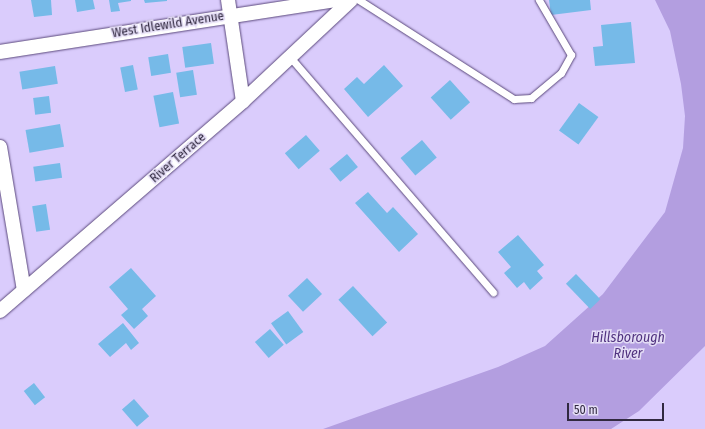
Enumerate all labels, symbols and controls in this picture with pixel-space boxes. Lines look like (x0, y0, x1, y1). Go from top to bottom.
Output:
street label: West Idlewild Avenue (111, 8, 225, 42)
street label: River Terrace (147, 130, 209, 186)
water label: Hillsborough River (591, 330, 665, 362)
scale bar (569, 395, 666, 421)
text: 50 m (574, 403, 598, 417)

